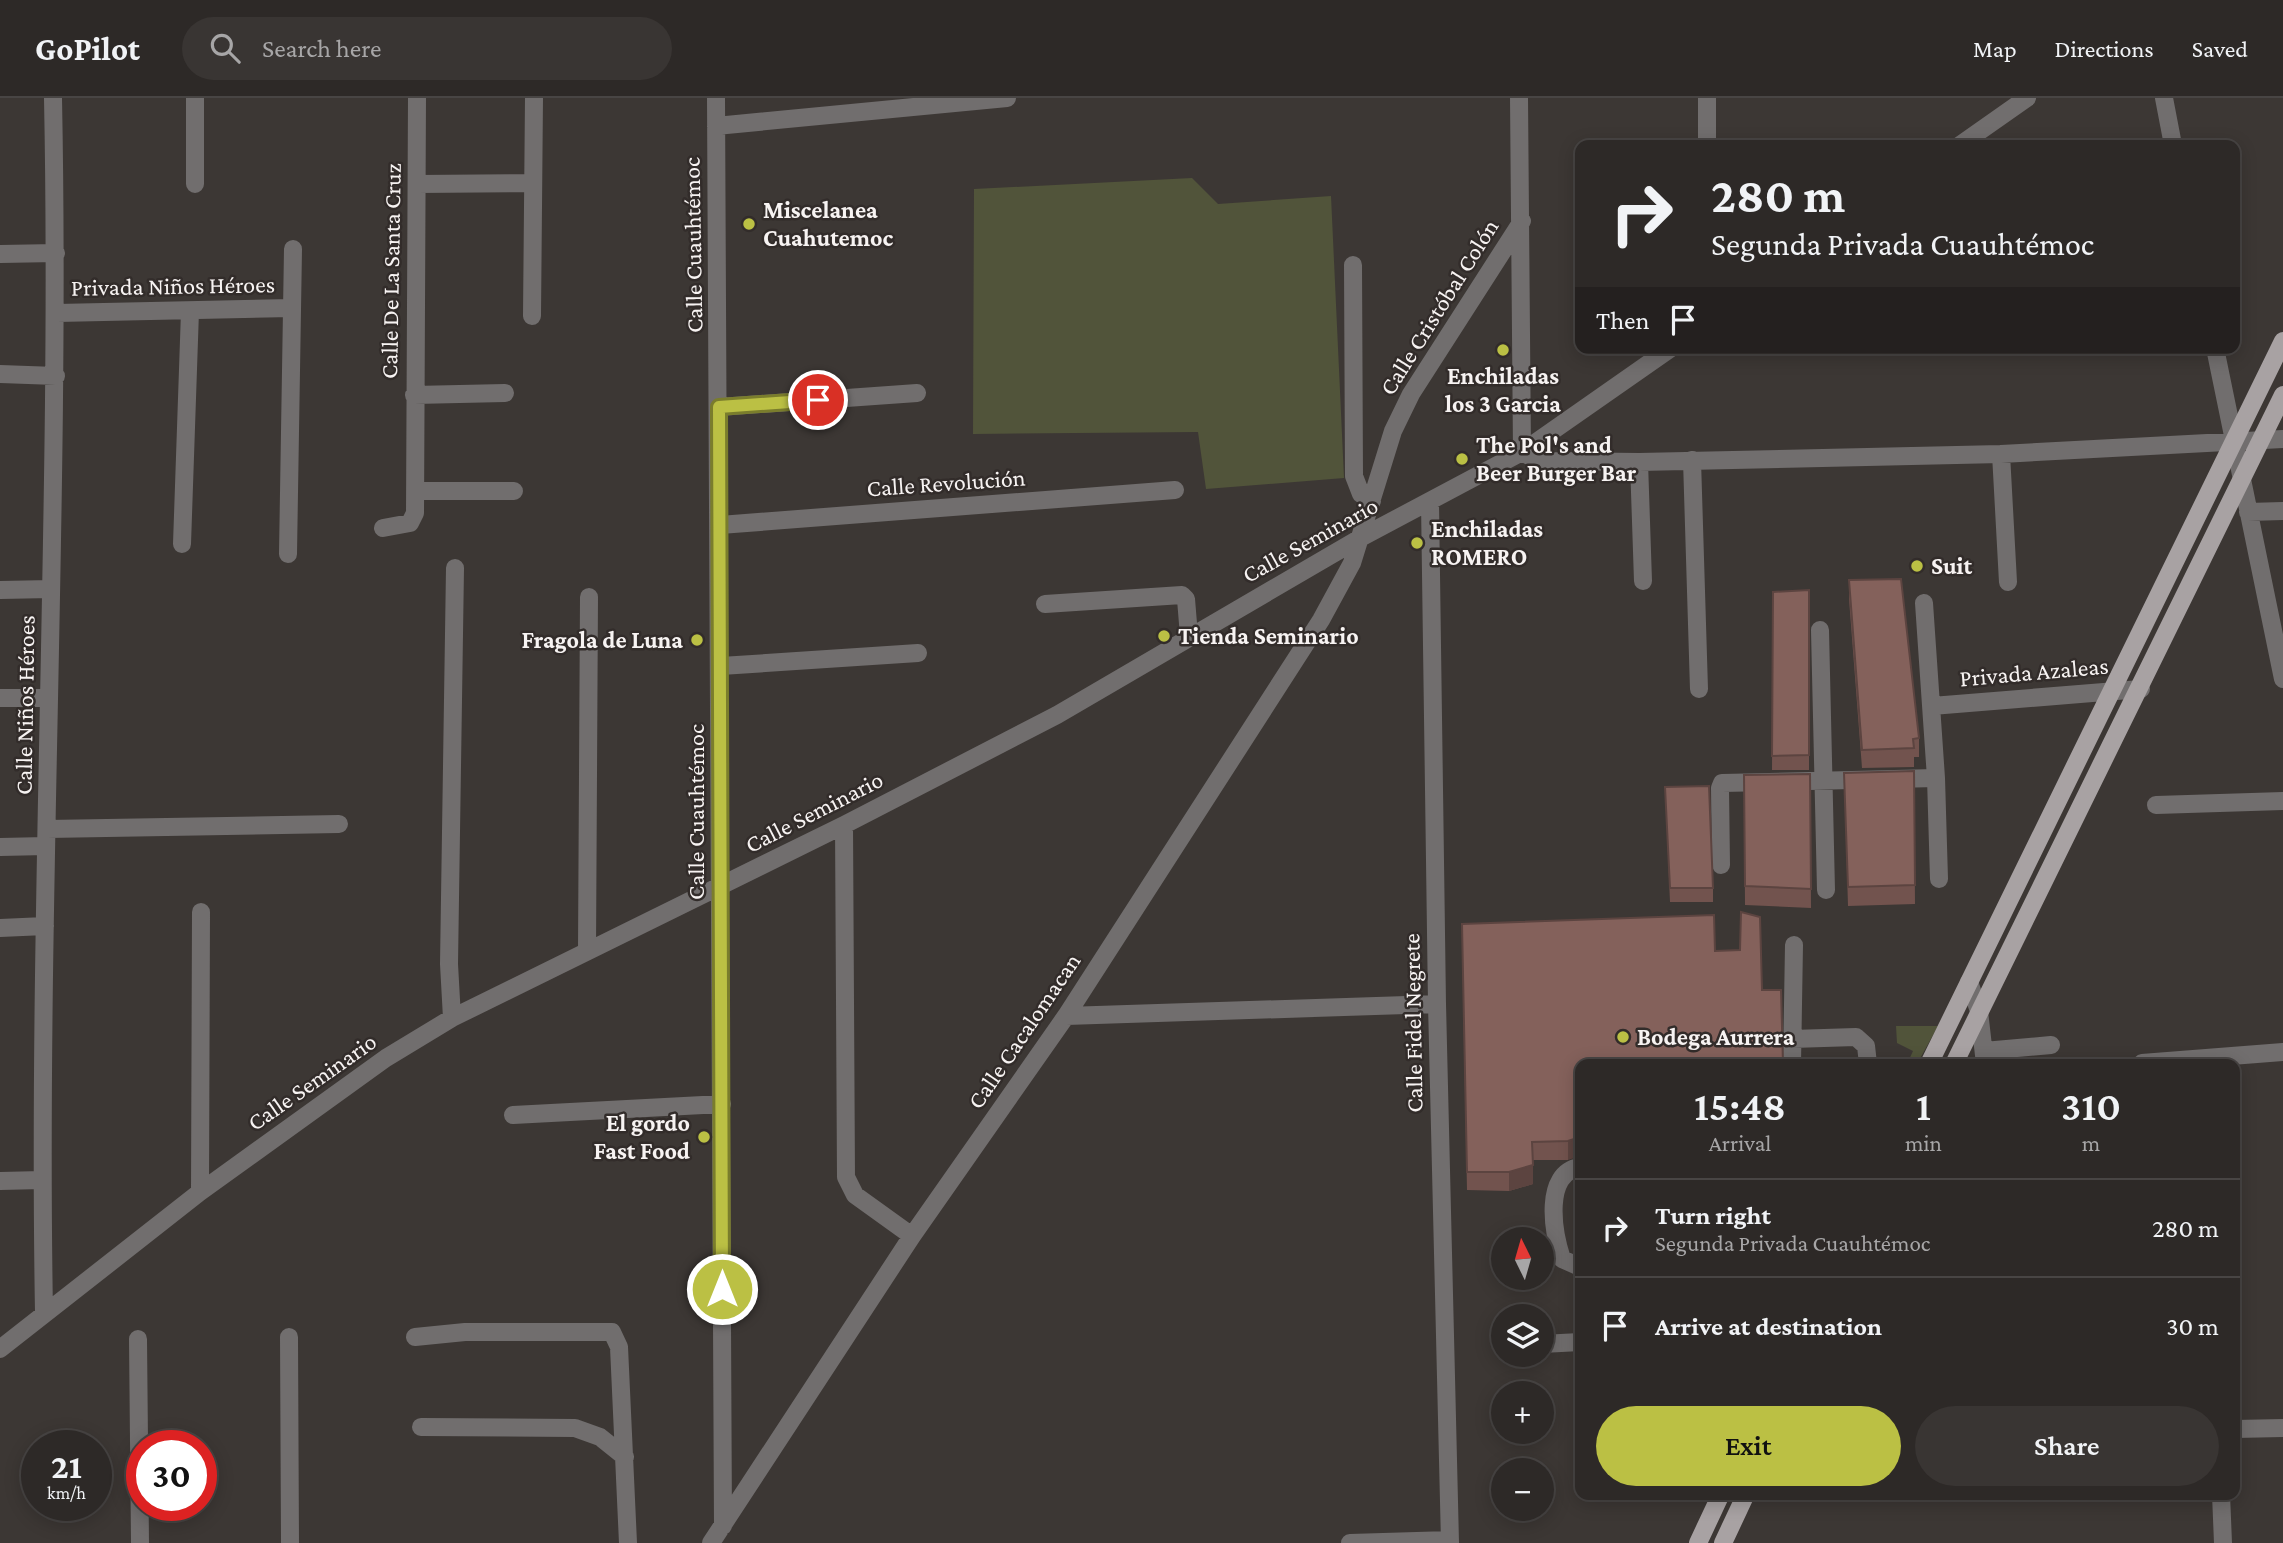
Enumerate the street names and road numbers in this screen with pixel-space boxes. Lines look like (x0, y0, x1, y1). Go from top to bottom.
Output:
street label: Calle Cuauhtémoc (677, 157, 708, 333)
street label: Calle De La Santa Cruz (375, 163, 406, 379)
street label: Calle Cristóbal Colón (1374, 214, 1504, 400)
street label: Privada Niños Héroes (71, 270, 275, 301)
street label: Calle Revolución (866, 463, 1026, 502)
street label: Calle Seminario (1237, 491, 1382, 588)
street label: Calle Niños Héroes (9, 615, 40, 795)
street label: Privada Azaleas (1958, 652, 2110, 691)
street label: Calle Cuauhtémoc (682, 724, 709, 900)
street label: Calle Seminario (740, 765, 887, 858)
street label: Calle Fidel Negrete (1397, 933, 1428, 1113)
street label: Calle Cacalomacan (962, 948, 1086, 1114)
street label: Calle Seminario (242, 1027, 381, 1136)

